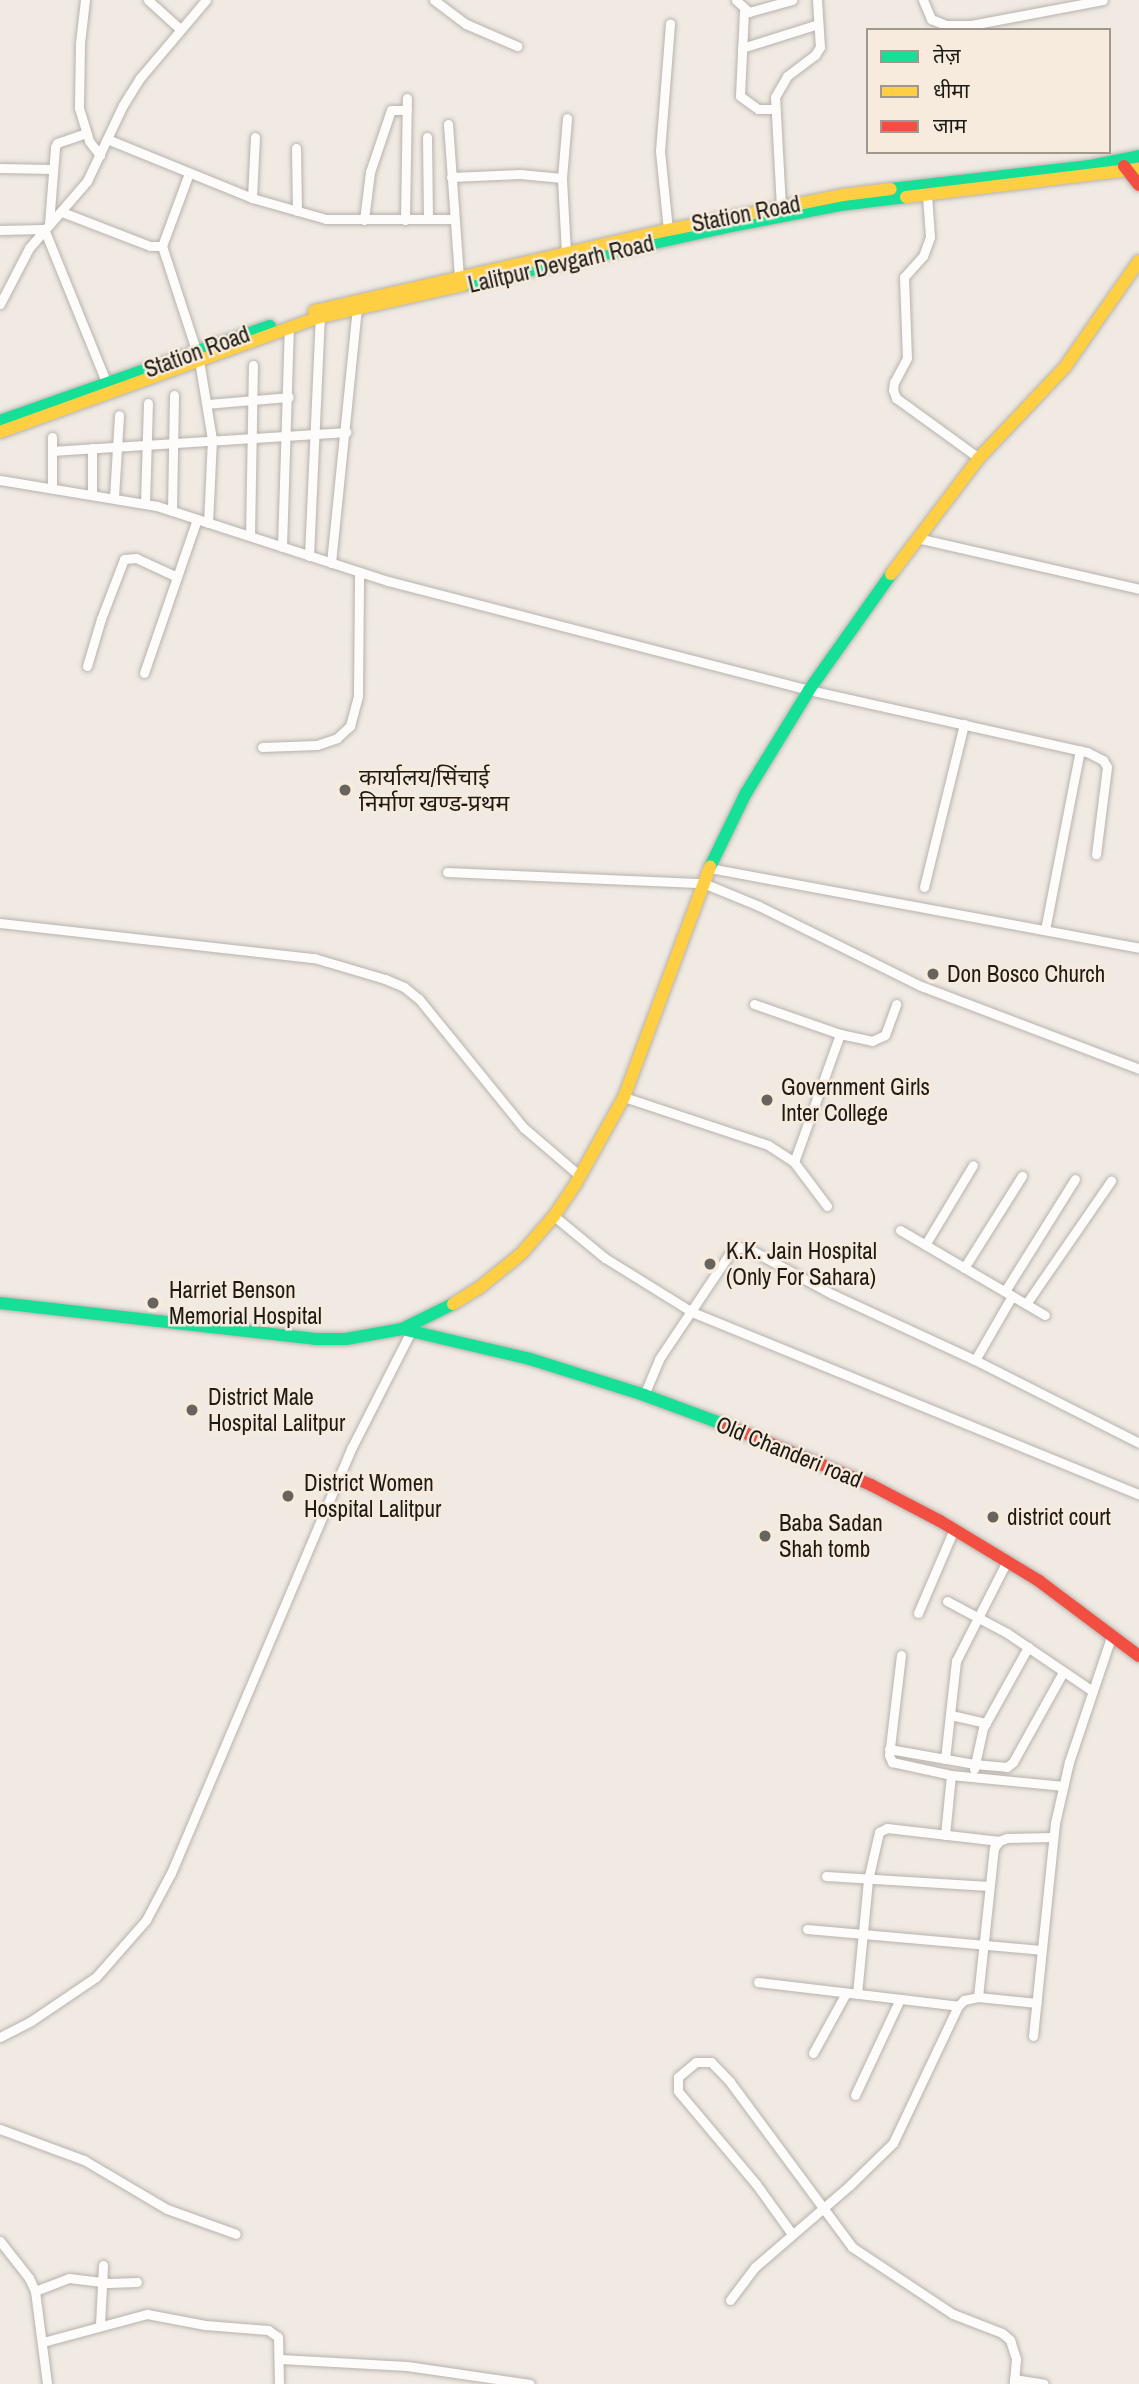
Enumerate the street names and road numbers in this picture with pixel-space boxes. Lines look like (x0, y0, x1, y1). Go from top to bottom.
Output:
street label: Station Road (689, 190, 803, 238)
street label: Lalitpur Devgarh Road (465, 229, 657, 299)
street label: Station Road (141, 320, 253, 384)
street label: Old Chanderi road (712, 1410, 866, 1494)

